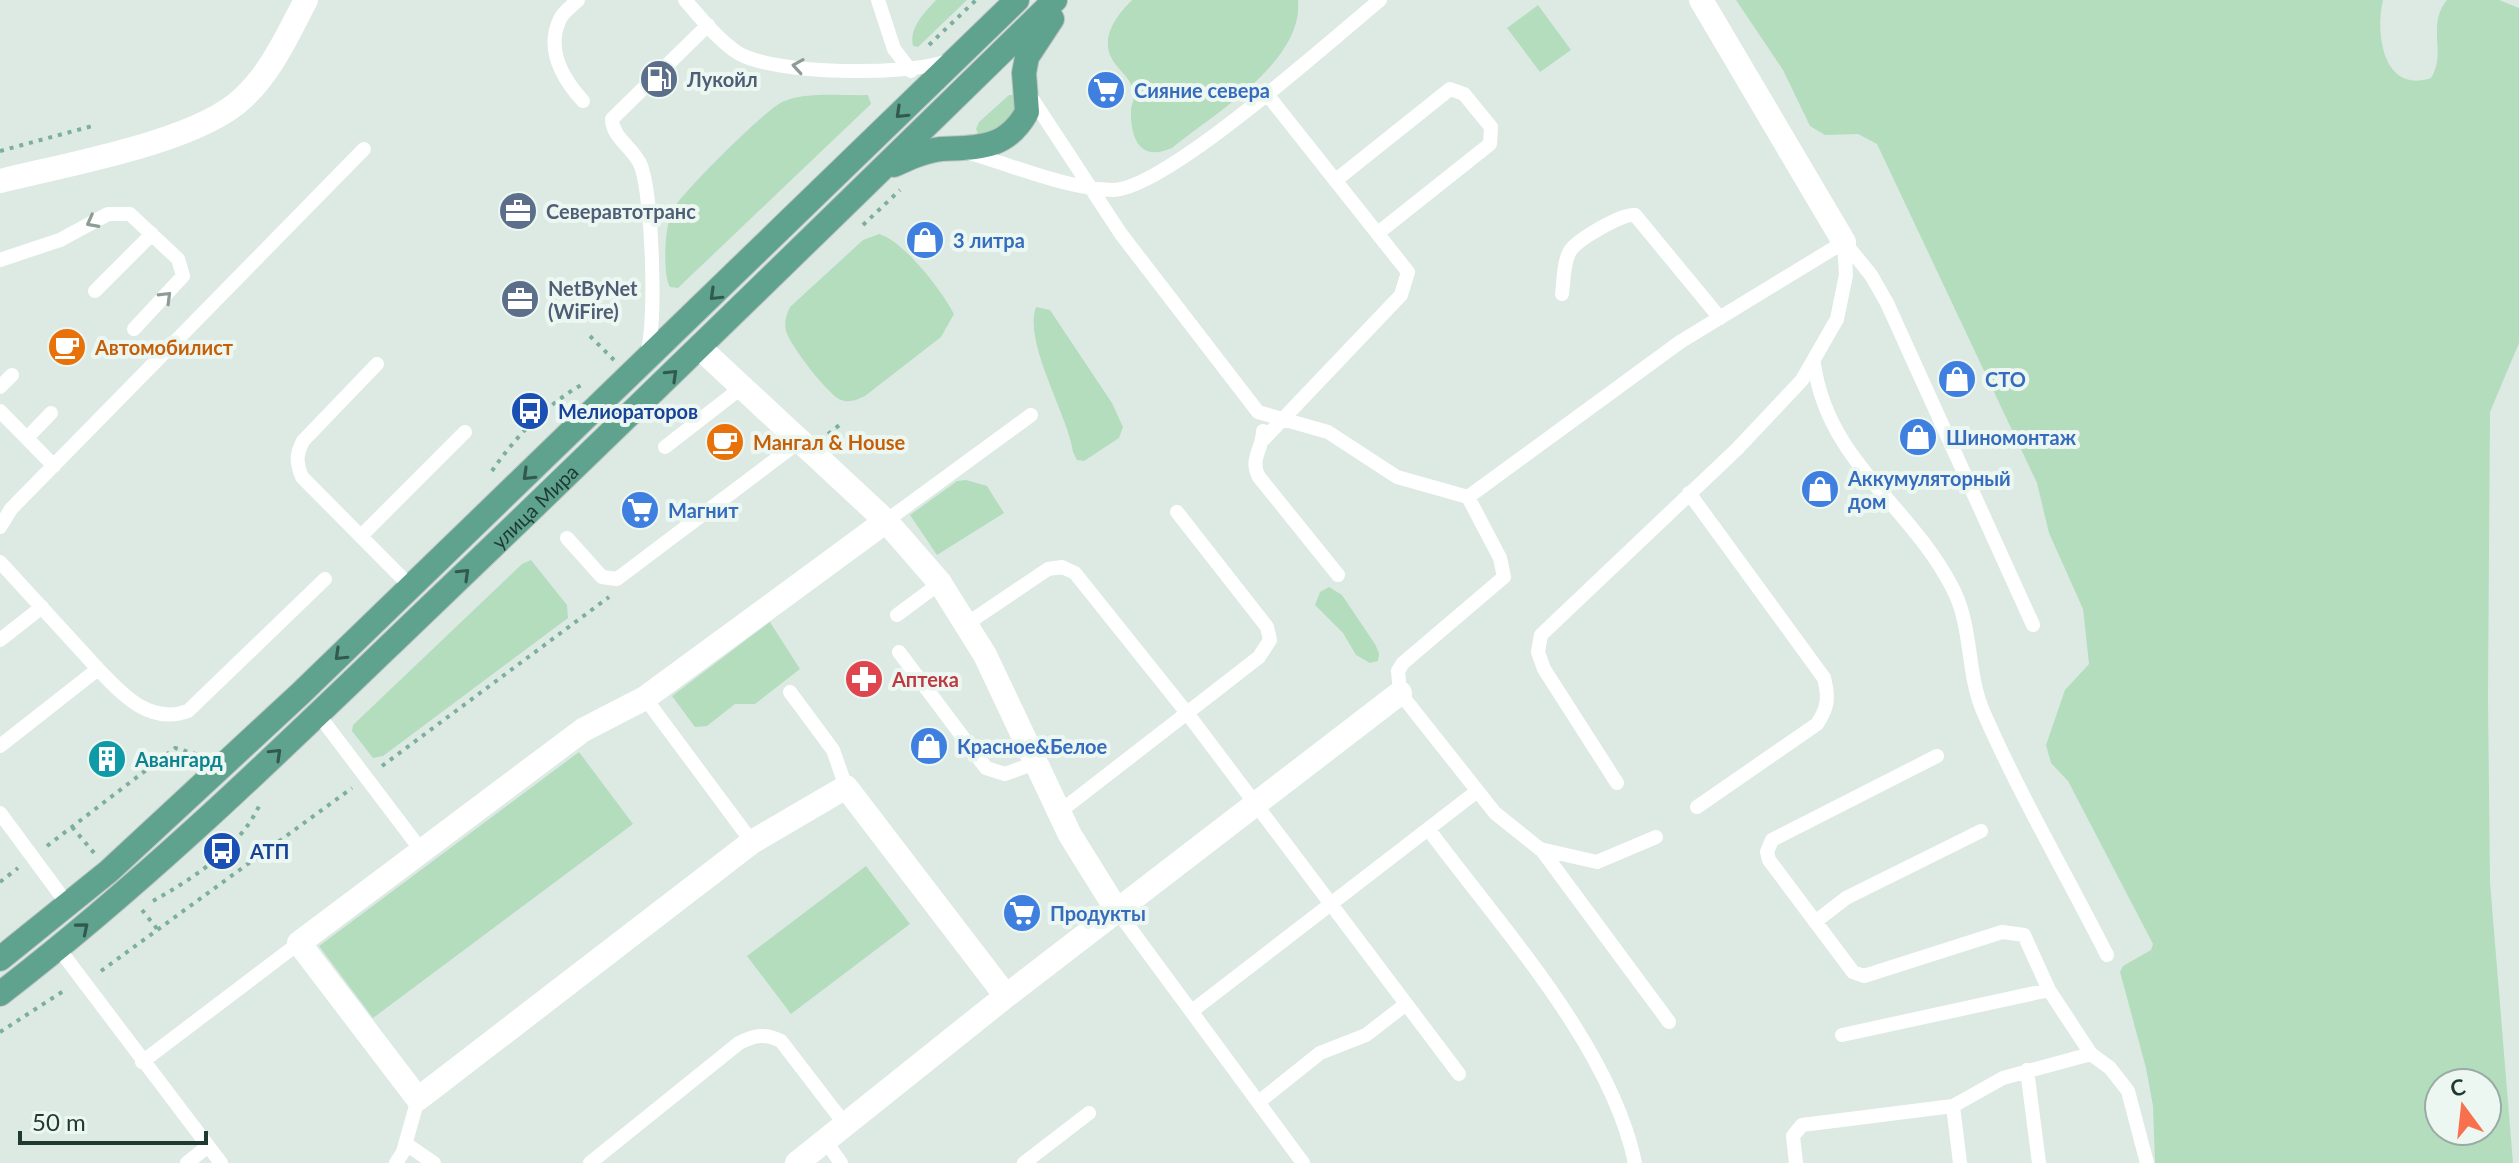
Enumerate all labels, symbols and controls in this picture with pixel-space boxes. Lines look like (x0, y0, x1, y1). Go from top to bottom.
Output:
fuel station icon: Лукойл (638, 58, 680, 100)
one-way arrow (791, 58, 805, 75)
place label: Лукойл (686, 67, 758, 91)
supermarket icon: Сияние севера (1085, 69, 1127, 111)
place label: Сияние севера (1134, 78, 1270, 102)
one-way arrow (896, 104, 910, 118)
office icon: Северавтотранс (497, 190, 539, 232)
place label: Северавтотранс (546, 199, 696, 223)
one-way arrow (86, 213, 101, 228)
shop icon: 3 литра (904, 219, 946, 261)
place label: 3 литра (953, 228, 1025, 252)
place label: NetByNet (WiFire) (548, 276, 638, 323)
office icon: NetByNet (WiFire) (499, 278, 541, 320)
one-way arrow (710, 286, 724, 300)
one-way arrow (157, 292, 171, 306)
cafe icon: Автомобилист (46, 326, 88, 368)
place label: Автомобилист (94, 335, 234, 359)
shop icon: СТО (1936, 358, 1978, 400)
place label: СТО (1985, 367, 2026, 391)
one-way arrow (663, 370, 677, 385)
bus stop icon: Мелиораторов (509, 390, 551, 432)
place label: Мелиораторов (558, 399, 698, 423)
shop icon: Шиномонтаж (1897, 416, 1939, 458)
cafe icon: Мангал & House (704, 421, 746, 463)
place label: Шиномонтаж (1946, 425, 2077, 449)
place label: Мангал & House (753, 430, 905, 454)
street label: улица Мира (486, 459, 583, 553)
one-way arrow (523, 466, 537, 481)
place label: Аккумуляторный дом (1847, 466, 2011, 513)
shop icon: Аккумуляторный дом (1799, 468, 1841, 510)
supermarket icon: Магнит (619, 489, 661, 531)
place label: Магнит (668, 498, 739, 522)
one-way arrow (455, 569, 469, 584)
one-way arrow (335, 646, 350, 660)
pharmacy icon: Аптека (843, 658, 885, 700)
place label: Аптека (891, 667, 959, 691)
shop icon: Красное&Белое (908, 725, 950, 767)
place label: Красное&Белое (957, 734, 1108, 758)
building icon: Авангард (86, 738, 128, 780)
place label: Авангард (134, 747, 223, 771)
one-way arrow (267, 749, 281, 763)
bus stop icon: АТП (201, 830, 243, 872)
place label: АТП (249, 839, 289, 863)
supermarket icon: Продукты (1001, 892, 1043, 934)
place label: Продукты (1050, 901, 1146, 925)
one-way arrow (74, 924, 88, 938)
north arrow (2423, 1067, 2503, 1147)
text: С (2447, 1072, 2469, 1102)
scale bar (20, 1095, 206, 1145)
text: 50 m (32, 1107, 86, 1136)

